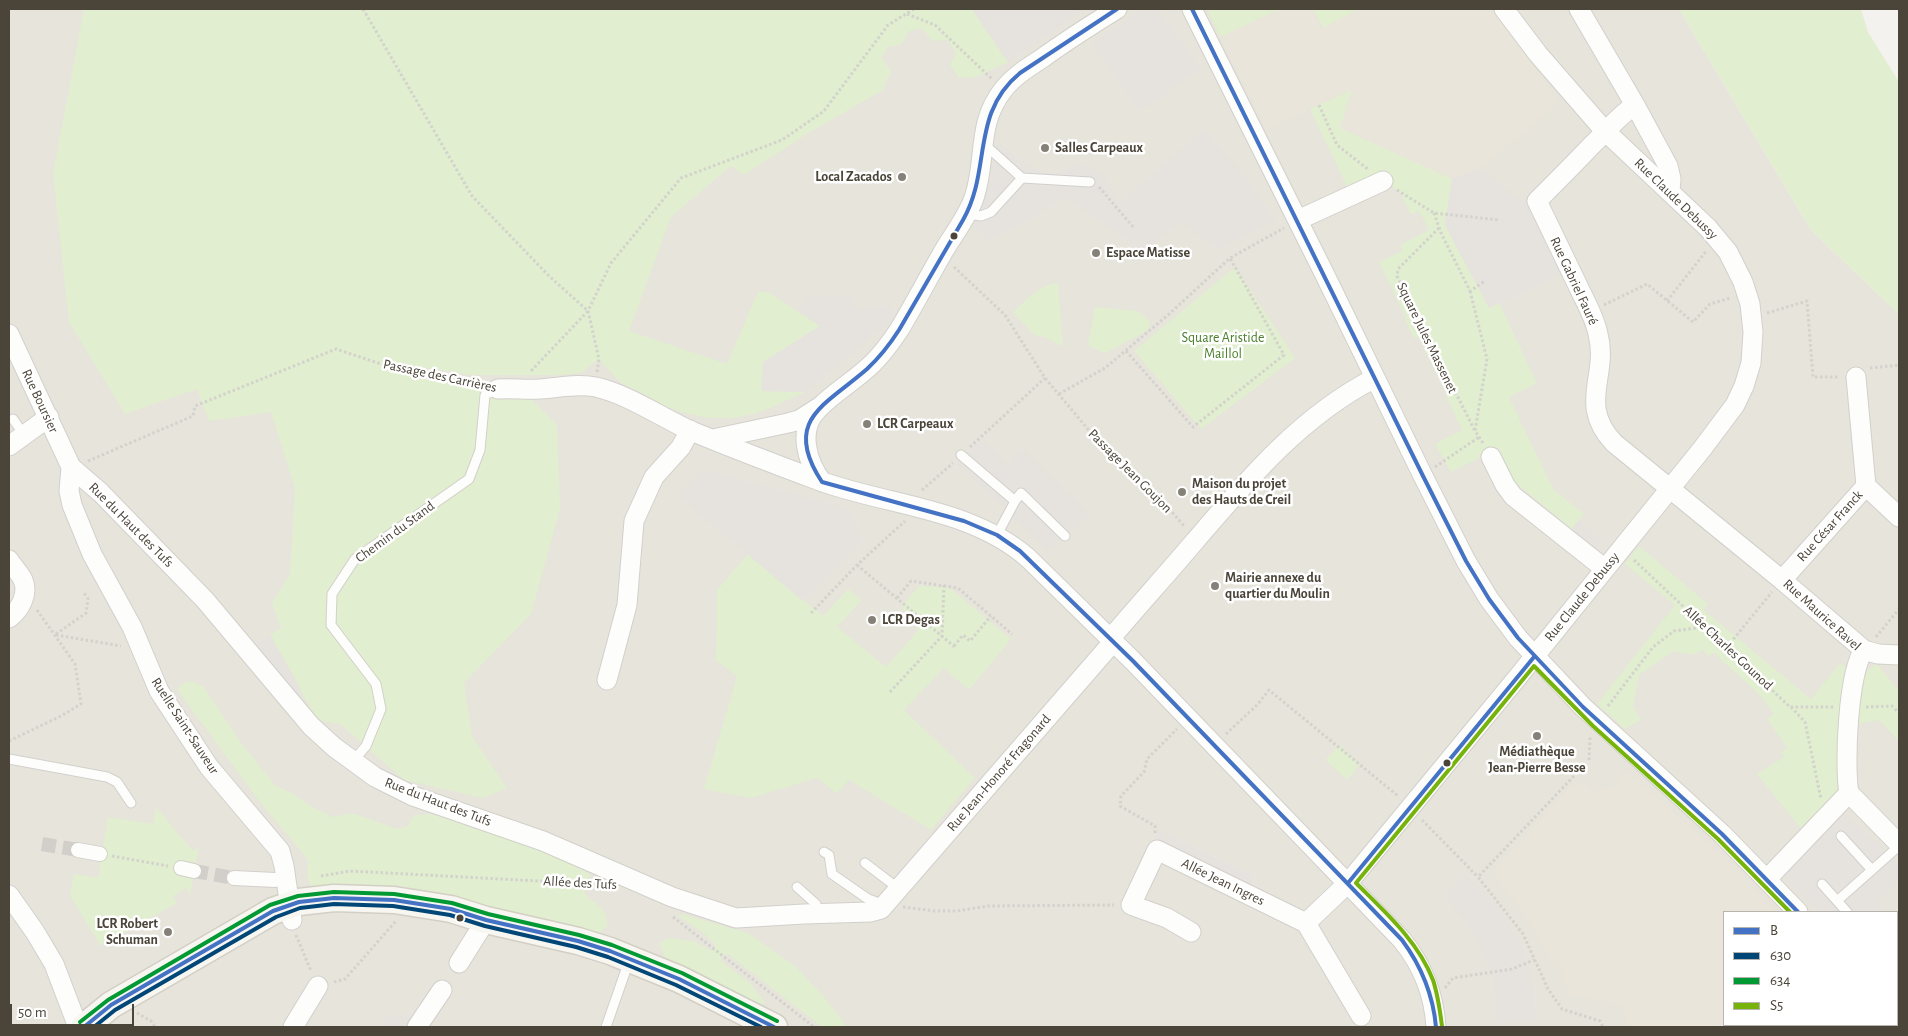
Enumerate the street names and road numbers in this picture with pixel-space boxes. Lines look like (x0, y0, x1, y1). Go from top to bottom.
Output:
street label: Rue Claude Debussy (1631, 155, 1721, 243)
street label: Rue Gabriel Fauré (1546, 234, 1602, 328)
street label: Square Jules Massenet (1393, 280, 1461, 396)
street label: Passage des Carrières (382, 356, 498, 396)
street label: Rue Boursier (18, 366, 62, 436)
street label: Passage Jean Goujon (1084, 425, 1176, 517)
street label: Rue du Haut des Tufs (85, 479, 177, 571)
street label: Rue César Franck (1793, 487, 1867, 565)
street label: Chemin du Stand (352, 498, 438, 566)
street label: Rue Claude Debussy (1541, 549, 1623, 645)
street label: Rue Maurice Ravel (1780, 576, 1864, 654)
street label: Allée Charles Gounod (1680, 602, 1776, 694)
street label: Ruelle Saint-Sauveur (147, 674, 223, 778)
street label: Rue Jean-Honoré Fragonard (944, 711, 1054, 835)
street label: Rue du Haut des Tufs (382, 774, 494, 830)
street label: Allée Jean Ingres (1179, 855, 1267, 909)
street label: Allée des Tufs (543, 873, 617, 893)

